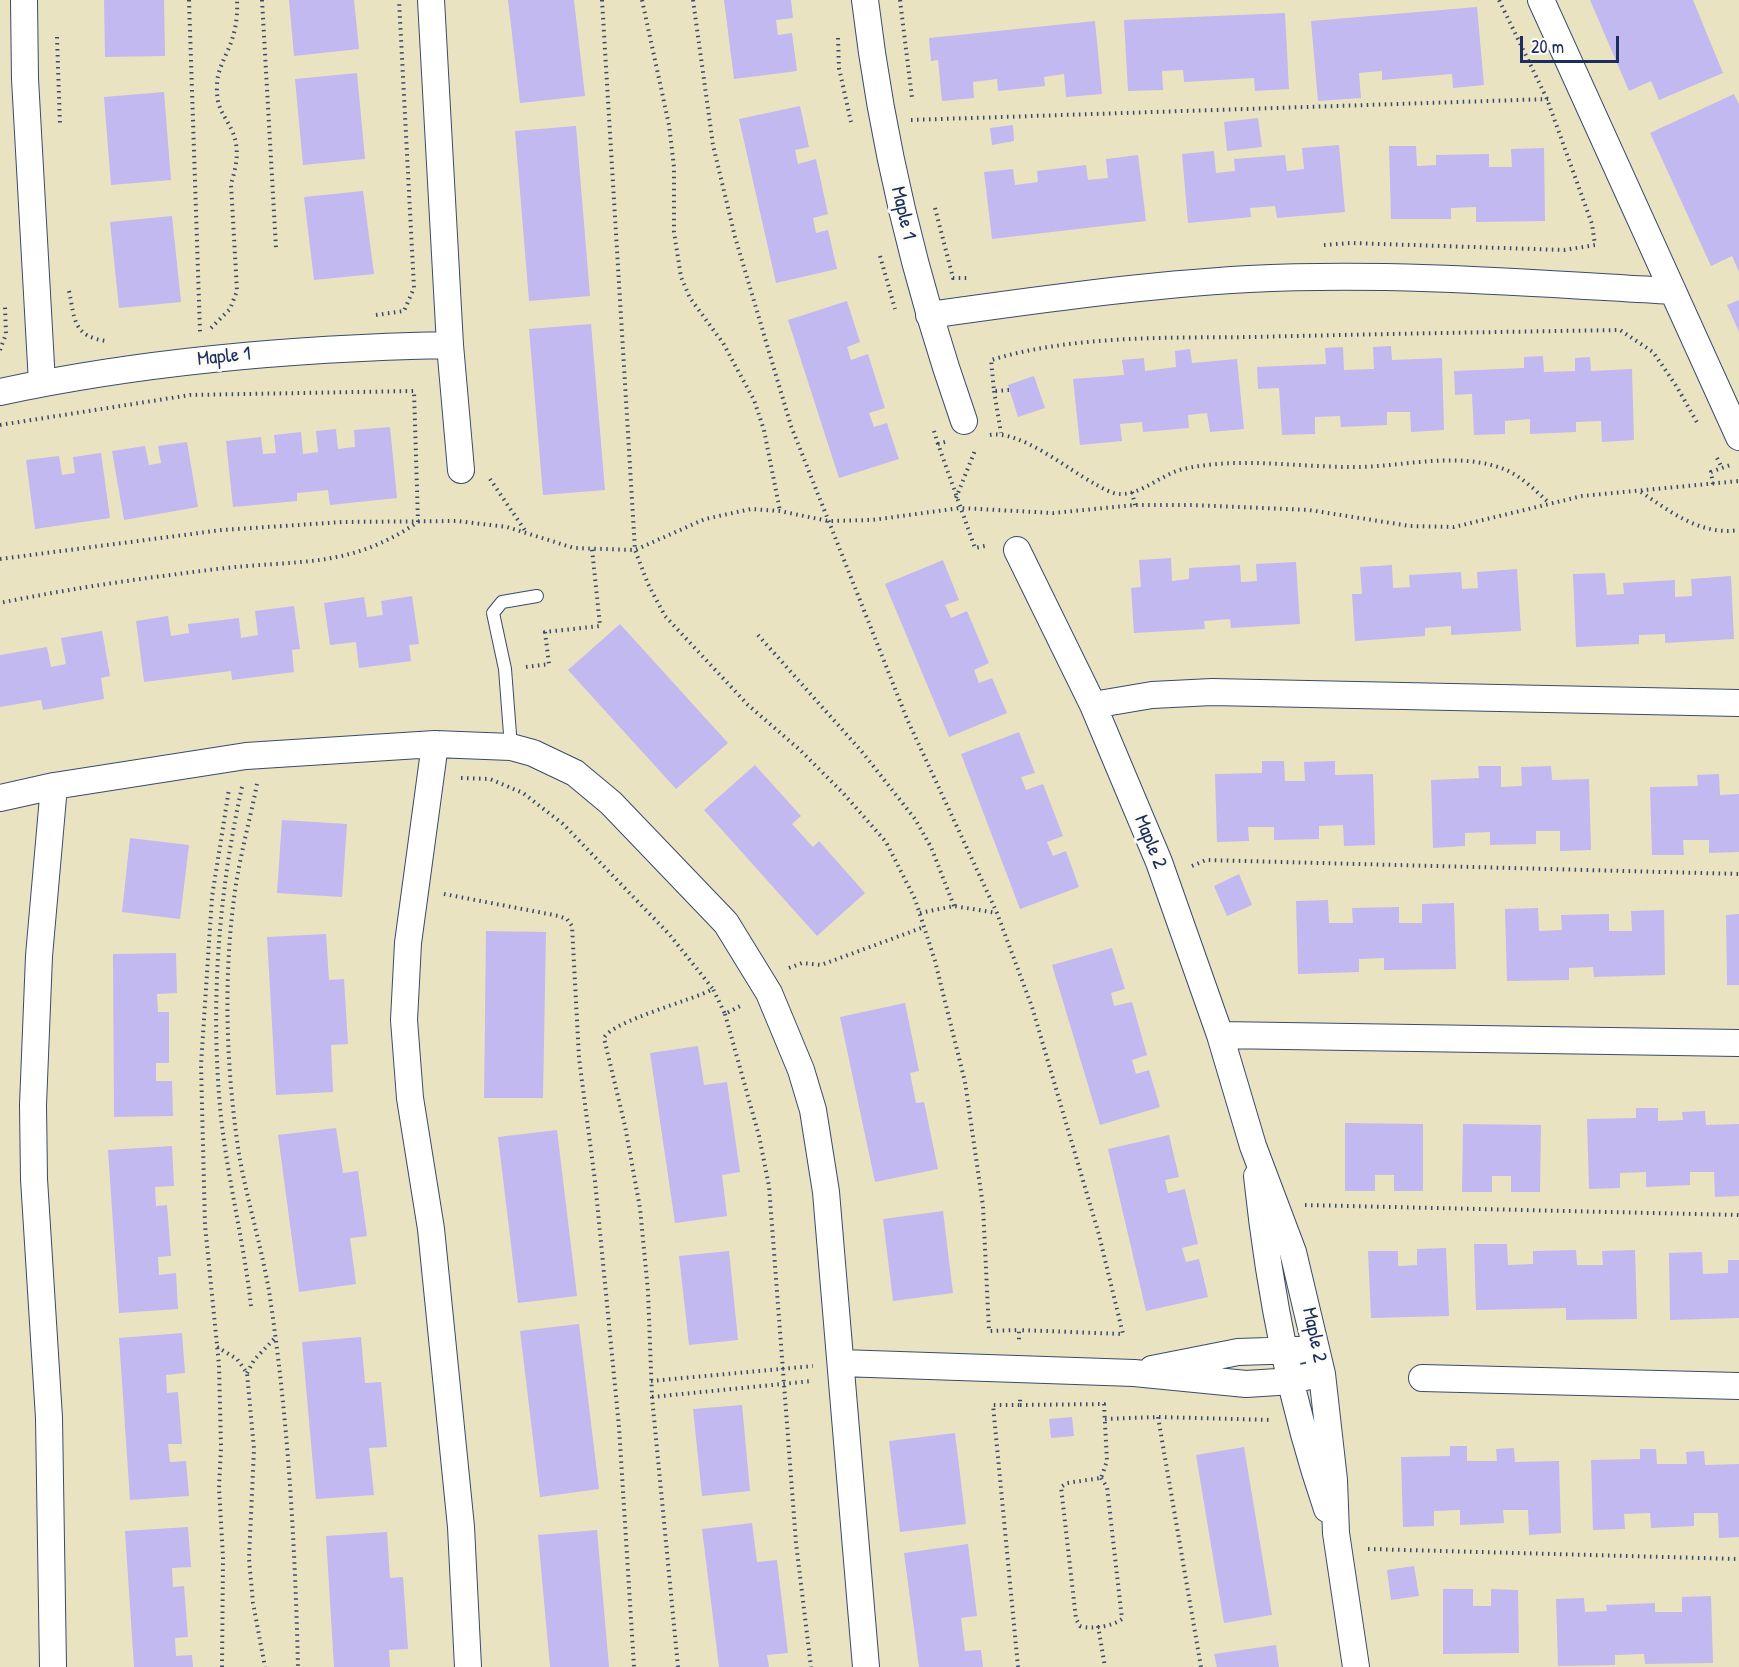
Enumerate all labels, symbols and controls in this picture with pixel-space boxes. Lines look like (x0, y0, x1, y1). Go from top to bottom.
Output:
scale bar (1523, 24, 1622, 62)
text: 20 m (1531, 34, 1564, 59)
street label: Maple 1 (885, 184, 921, 242)
street label: Maple 1 (196, 342, 252, 372)
street label: Maple 2 (1128, 812, 1172, 872)
street label: Maple 2 (1296, 1305, 1332, 1365)

